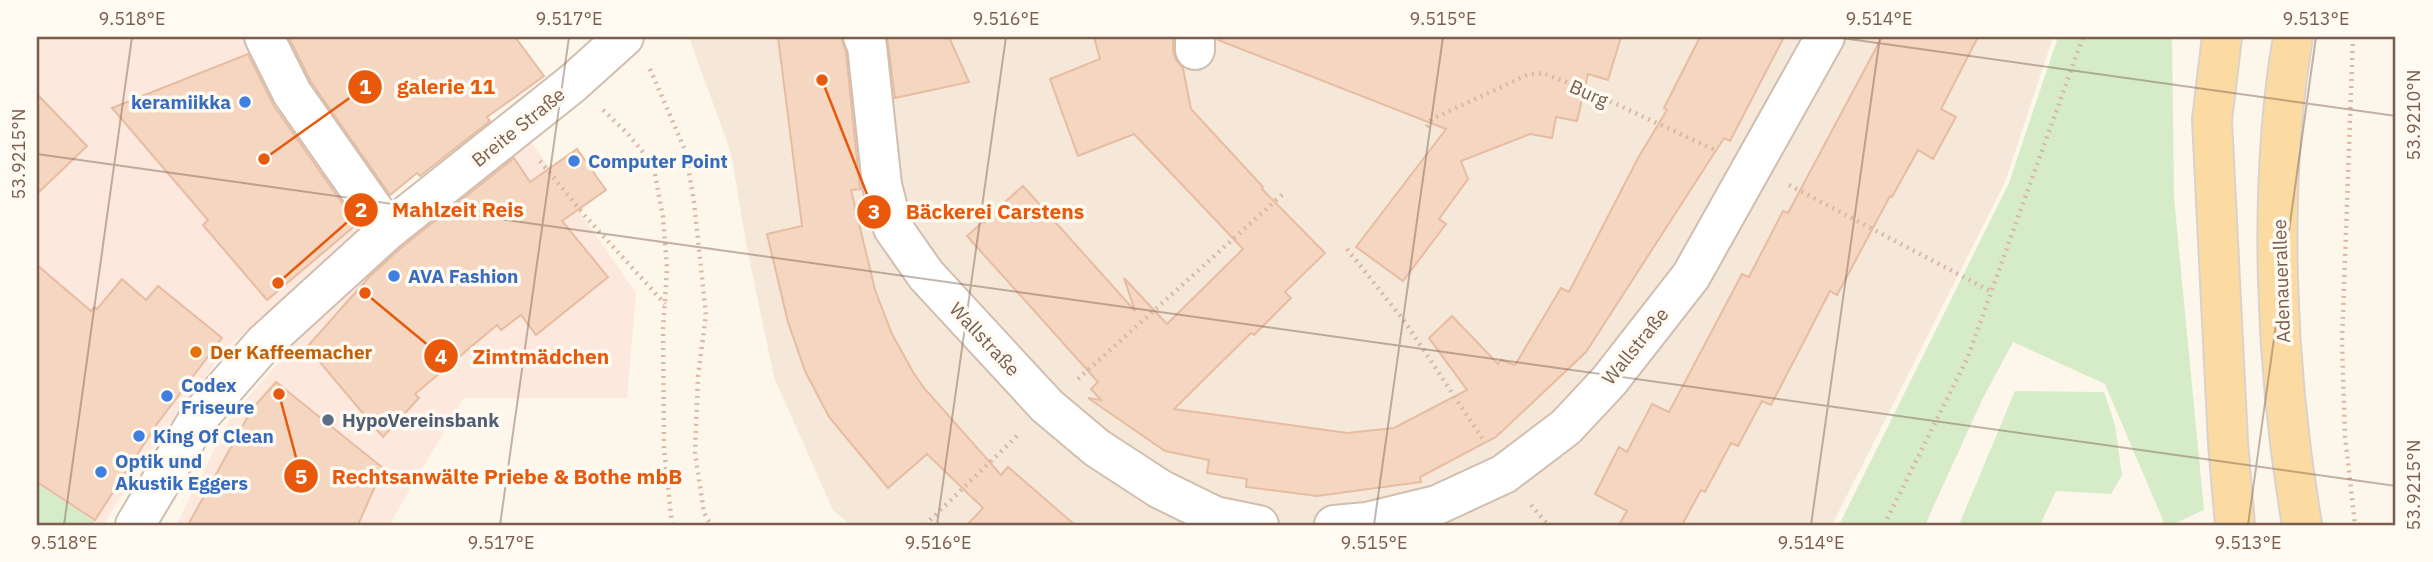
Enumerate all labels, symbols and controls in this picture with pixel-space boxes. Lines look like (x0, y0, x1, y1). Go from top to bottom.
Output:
text: 9.518°E (98, 7, 166, 30)
text: 9.517°E (535, 7, 603, 30)
text: 9.516°E (972, 7, 1040, 30)
text: 9.515°E (1409, 7, 1477, 30)
text: 9.514°E (1845, 7, 1913, 30)
text: 9.513°E (2282, 7, 2350, 30)
callout: galerie 11 (348, 66, 509, 108)
text: 53.9210°N (2402, 70, 2425, 160)
text: 1 (359, 72, 372, 100)
text: galerie 11 (397, 72, 495, 100)
street label: Burg (1566, 74, 1612, 112)
street label: Breite Straße (466, 82, 570, 172)
place label: keramiikka (131, 90, 231, 114)
marker: keramiikka (237, 94, 253, 110)
text: 53.9215°N (7, 109, 30, 199)
place label: Computer Point (588, 149, 728, 173)
marker: Computer Point (566, 153, 582, 169)
callout: Mahlzeit Reis (343, 189, 538, 231)
callout: Bäckerei Carstens (857, 191, 1099, 233)
text: 2 (355, 195, 367, 223)
text: Mahlzeit Reis (392, 195, 524, 223)
text: 3 (868, 197, 880, 225)
text: Bäckerei Carstens (906, 197, 1084, 225)
street label: Adenauerallee (2267, 219, 2295, 343)
place label: AVA Fashion (408, 264, 518, 288)
marker: AVA Fashion (386, 268, 402, 284)
street label: Wallstraße (945, 297, 1025, 381)
street label: Wallstraße (1597, 302, 1673, 390)
callout: Zimtmädchen (423, 335, 623, 377)
place label: Der Kaffeemacher (210, 340, 373, 364)
text: 4 (435, 342, 447, 370)
text: Zimtmädchen (473, 342, 609, 370)
marker: Der Kaffeemacher (188, 344, 204, 360)
place label: Codex Friseure (181, 373, 255, 419)
marker: Codex Friseure (159, 388, 175, 404)
place label: HypoVereinsbank (342, 408, 499, 432)
marker: HypoVereinsbank (320, 412, 336, 428)
place label: King Of Clean (153, 424, 274, 448)
marker: King Of Clean (131, 428, 147, 444)
text: 53.9215°N (2402, 440, 2425, 530)
place label: Optik und Akustik Eggers (115, 449, 248, 495)
callout: Rechtsanwälte Priebe & Bothe mbB (283, 455, 696, 497)
text: 5 (295, 462, 307, 490)
text: Rechtsanwälte Priebe & Bothe mbB (332, 462, 682, 490)
marker: Optik und Akustik Eggers (93, 464, 109, 480)
text: 9.518°E (30, 531, 98, 554)
text: 9.517°E (467, 531, 535, 554)
text: 9.516°E (904, 531, 972, 554)
text: 9.515°E (1340, 531, 1408, 554)
text: 9.514°E (1777, 531, 1845, 554)
text: 9.513°E (2214, 531, 2282, 554)

